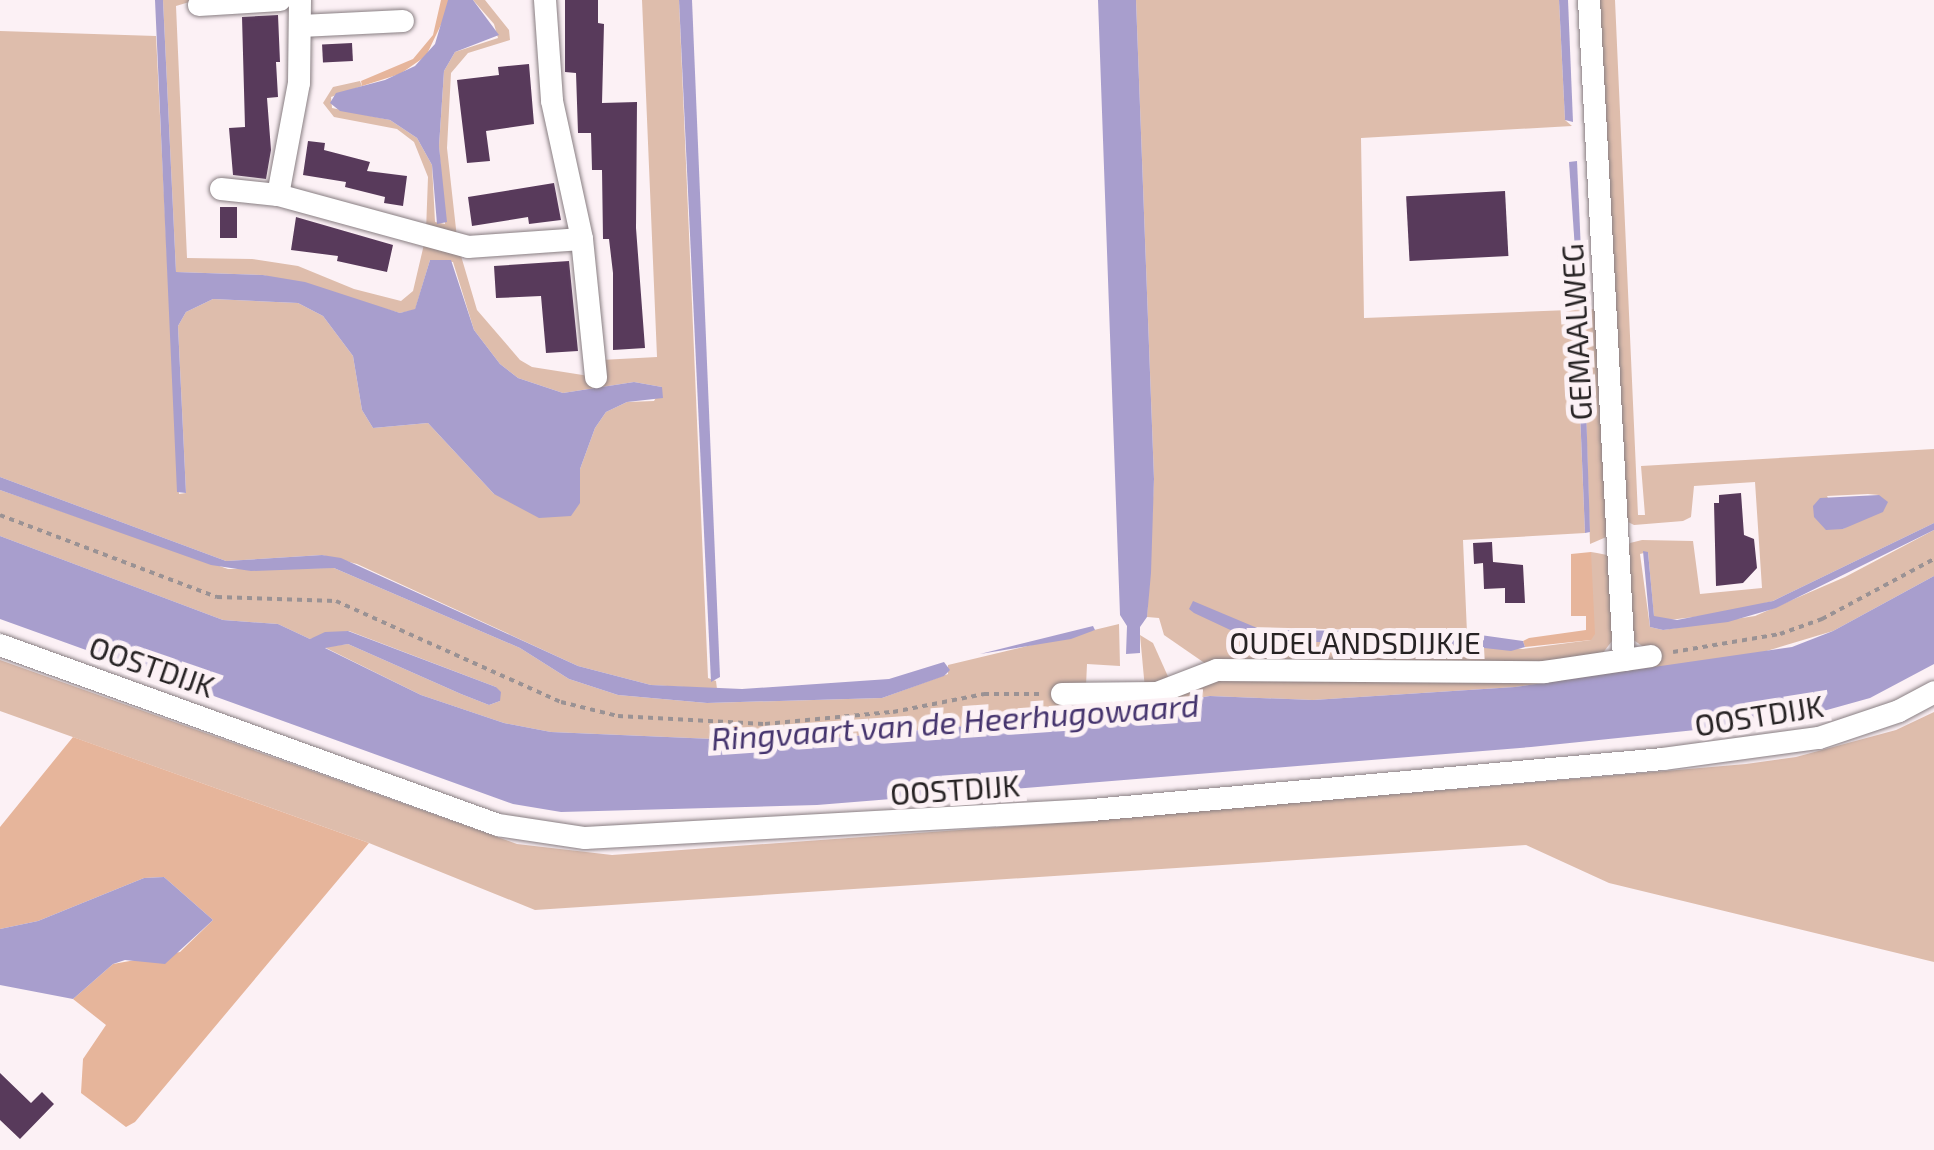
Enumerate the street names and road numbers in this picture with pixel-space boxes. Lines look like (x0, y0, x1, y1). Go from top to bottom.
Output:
street label: GEMAALWEG (1553, 243, 1599, 421)
street label: OUDELANDSDIJKJE (1229, 624, 1481, 660)
street label: OOSTDIJK (85, 628, 219, 704)
street label: OOSTDIJK (1692, 687, 1826, 743)
street label: OOSTDIJK (889, 767, 1021, 811)

